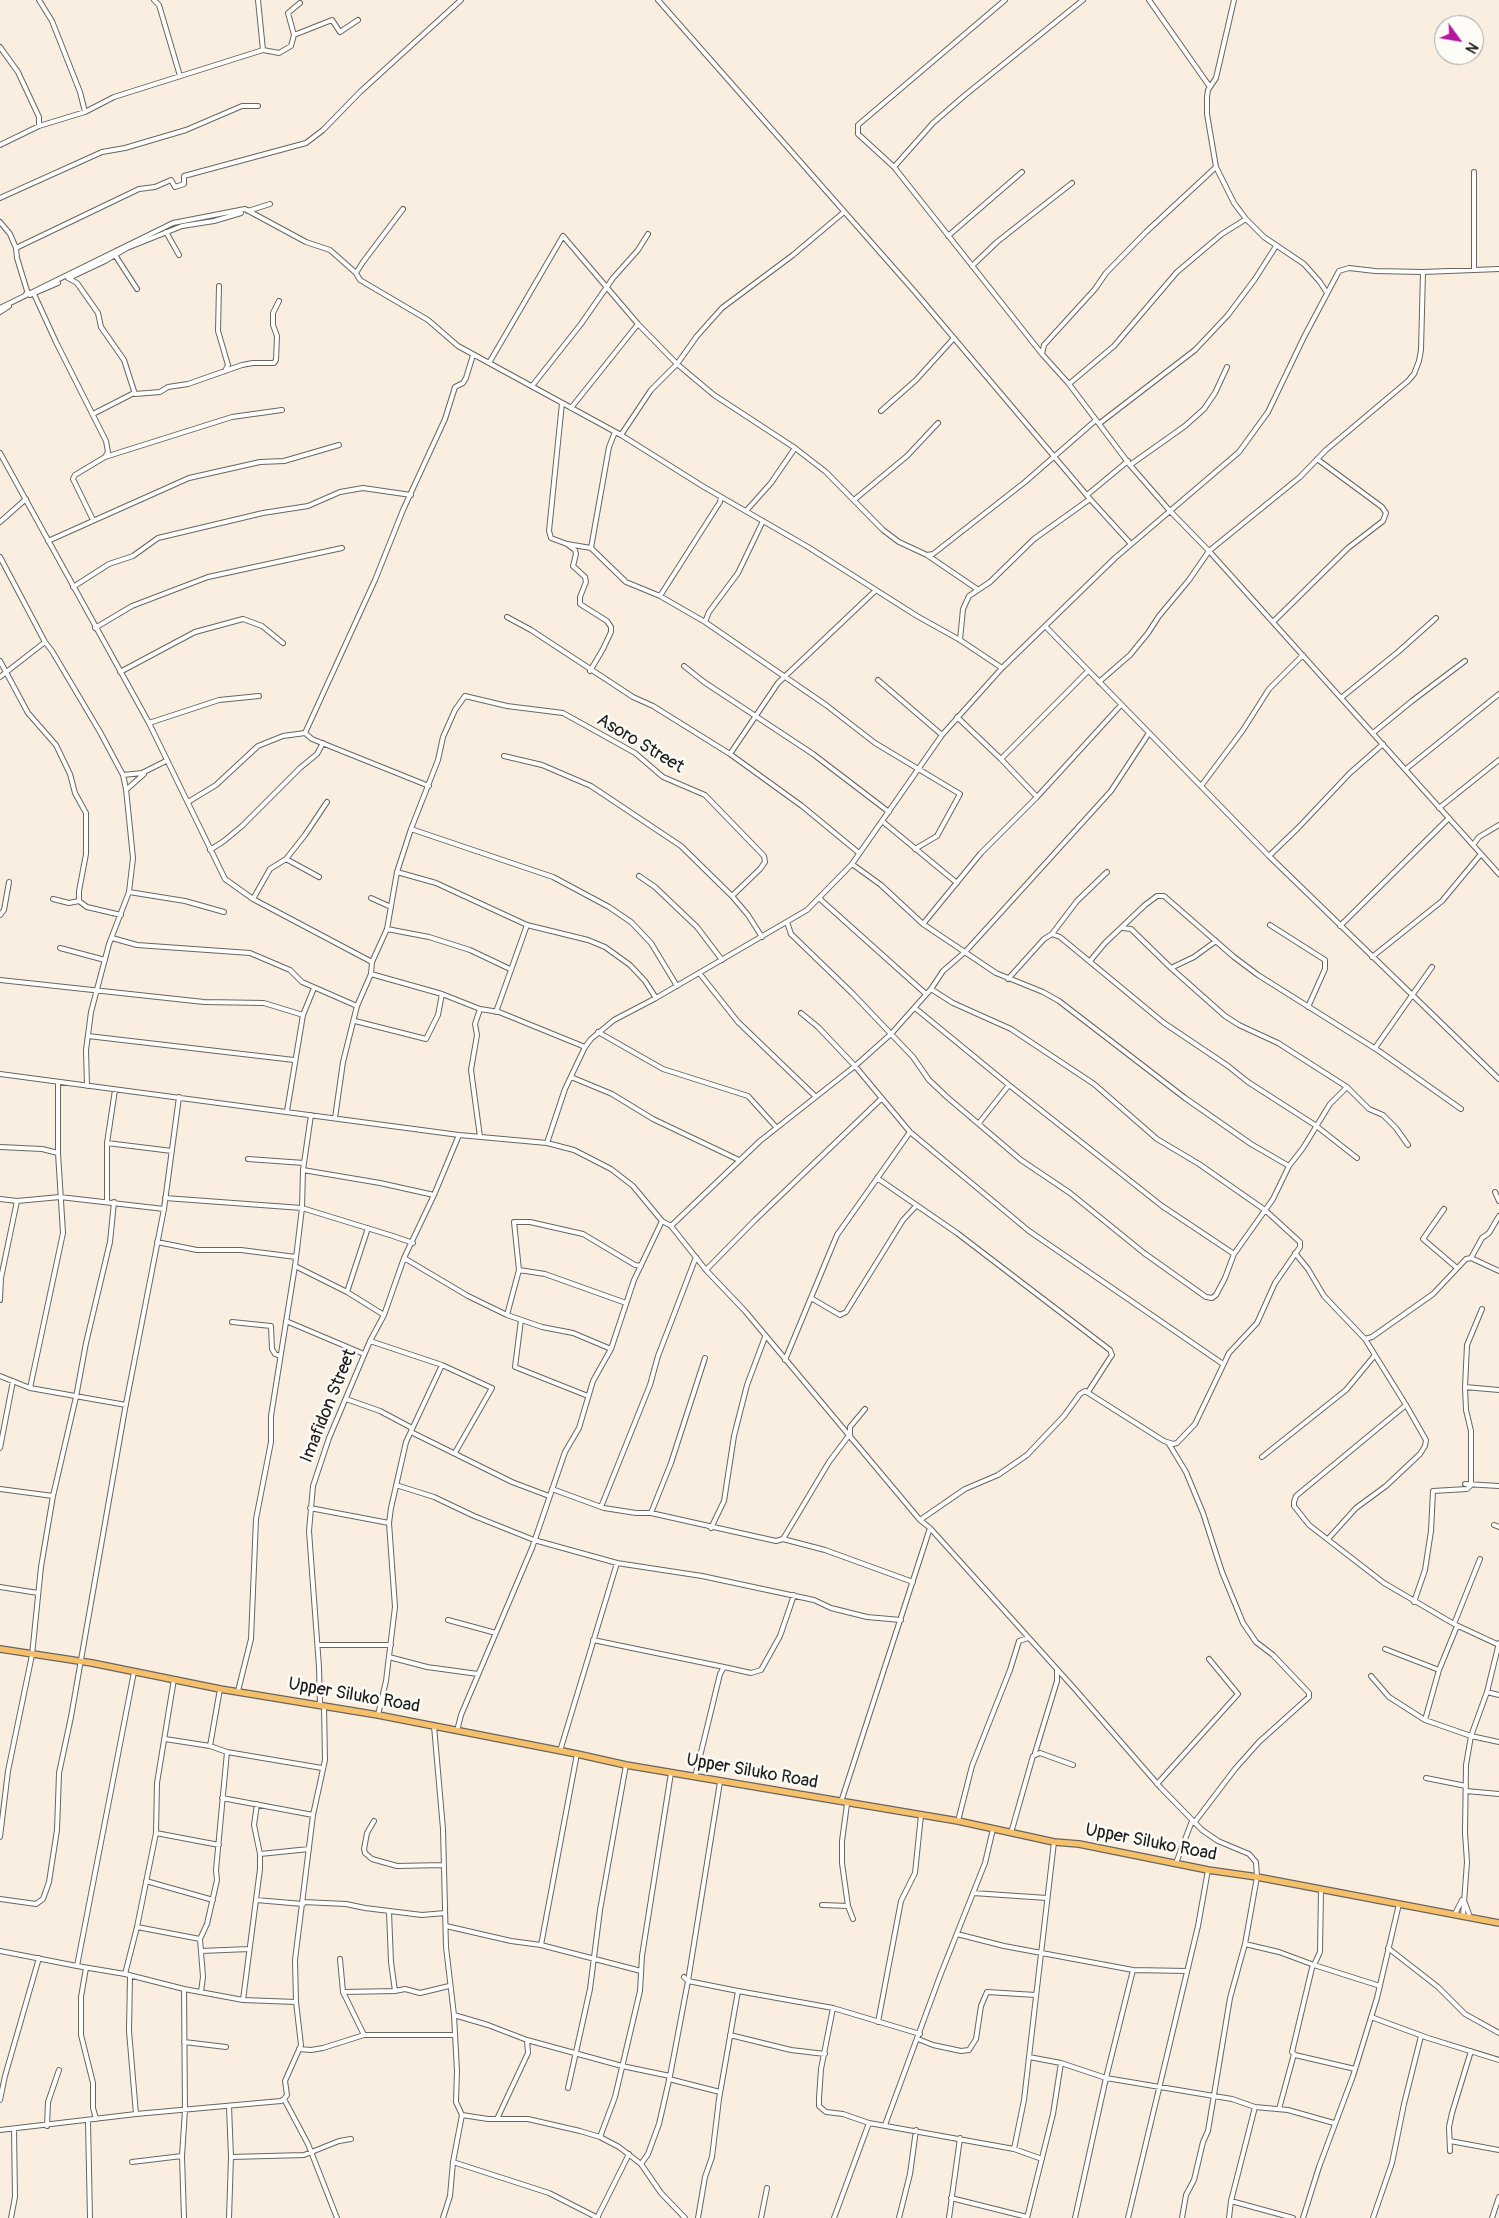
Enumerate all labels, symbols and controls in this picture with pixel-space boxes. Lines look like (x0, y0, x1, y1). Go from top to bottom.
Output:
north arrow (1434, 15, 1484, 65)
text: N (1462, 39, 1481, 56)
street label: Asoro Street (593, 710, 687, 778)
street label: Imafidon Street (296, 1346, 362, 1466)
street label: Upper Siluko Road (286, 1674, 422, 1718)
street label: Upper Siluko Road (684, 1750, 820, 1794)
street label: Upper Siluko Road (1083, 1820, 1219, 1866)

